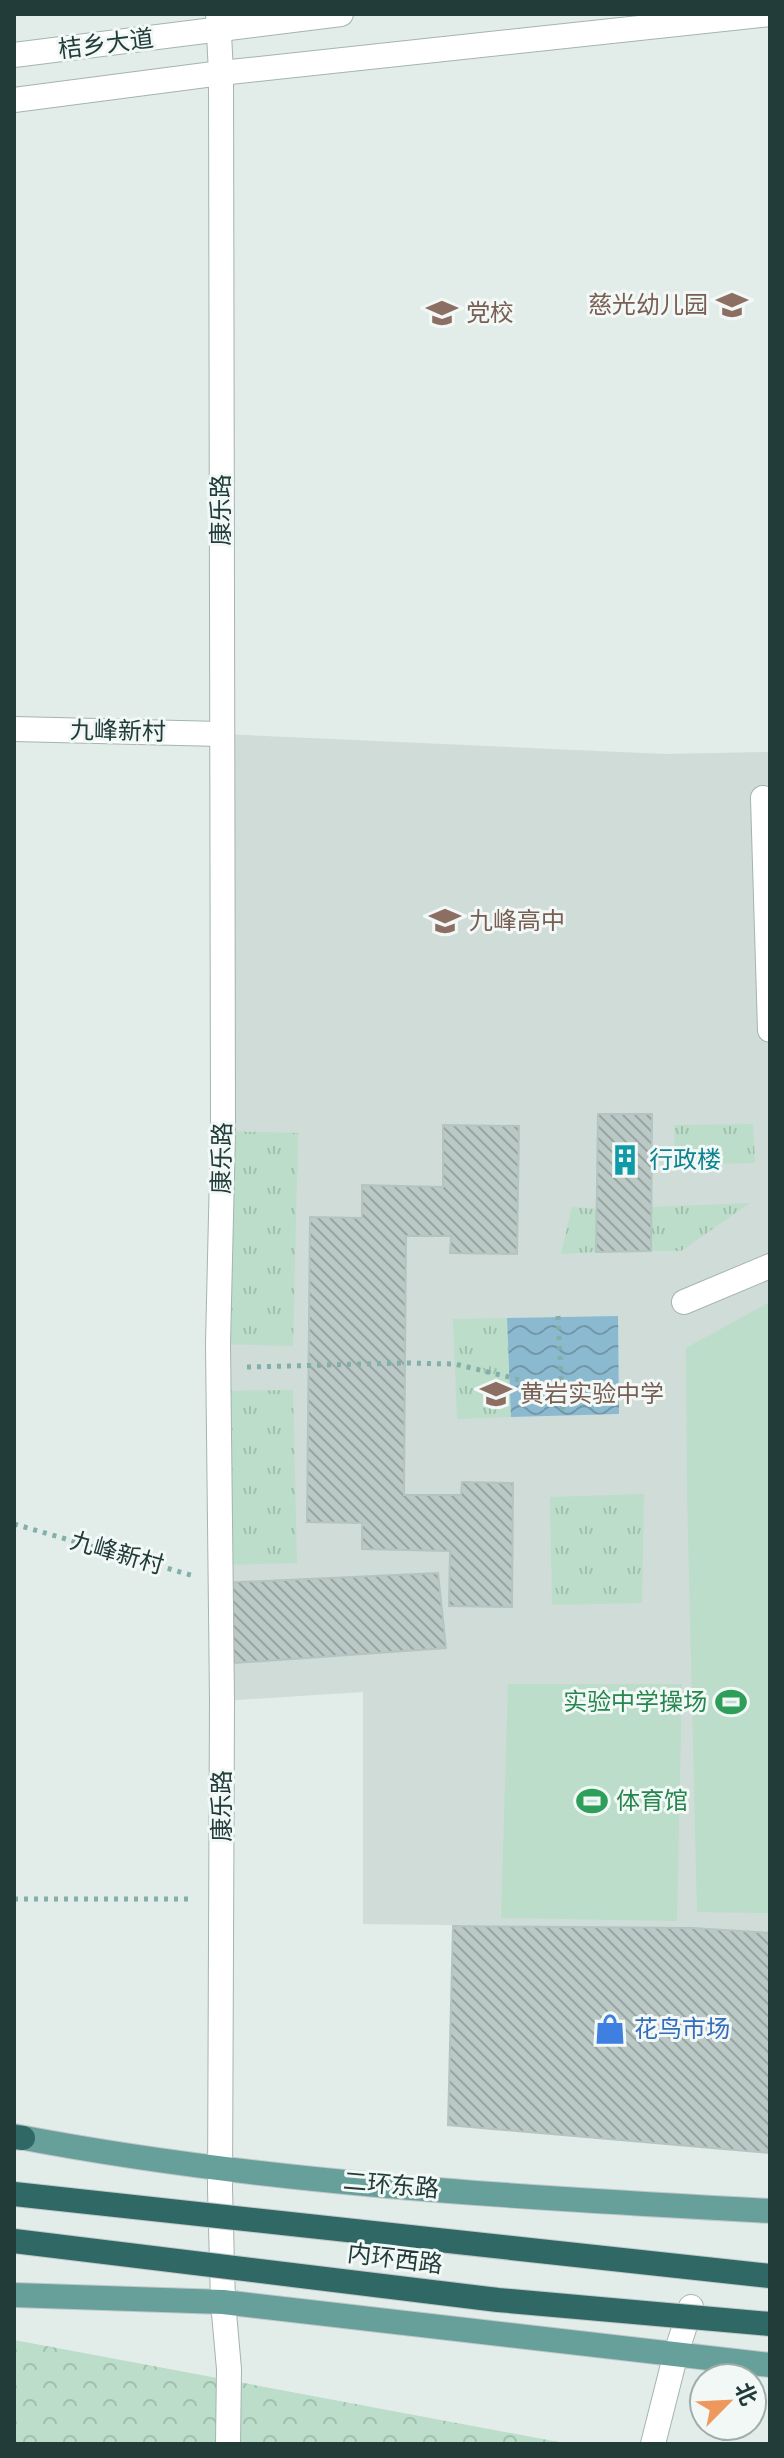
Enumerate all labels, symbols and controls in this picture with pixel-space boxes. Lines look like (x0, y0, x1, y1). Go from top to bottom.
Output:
street label: 桔乡大道 (57, 24, 155, 64)
school or university icon: 慈光幼儿园 (715, 288, 749, 322)
place label: 慈光幼儿园 (588, 291, 708, 319)
school or university icon: 党校 (425, 296, 459, 330)
place label: 党校 (466, 299, 514, 327)
street label: 康乐路 (207, 474, 235, 546)
street label: 九峰新村 (70, 716, 166, 746)
school or university icon: 九峰高中 (428, 904, 462, 938)
place label: 九峰高中 (469, 907, 565, 935)
street label: 康乐路 (207, 1122, 237, 1194)
building icon: 行政楼 (608, 1143, 642, 1177)
place label: 行政楼 (649, 1146, 721, 1174)
school or university icon: 黄岩实验中学 (479, 1377, 513, 1411)
place label: 黄岩实验中学 (520, 1380, 664, 1408)
street label: 九峰新村 (67, 1526, 167, 1580)
sports icon: 实验中学操场 (714, 1685, 748, 1719)
place label: 实验中学操场 (563, 1688, 707, 1716)
street label: 康乐路 (208, 1770, 236, 1842)
sports icon: 体育馆 (575, 1784, 609, 1818)
place label: 体育馆 (616, 1787, 688, 1815)
shop icon: 花鸟市场 (593, 2012, 627, 2046)
place label: 花鸟市场 (634, 2015, 730, 2043)
street label: 二环东路 (342, 2167, 440, 2203)
street label: 内环西路 (346, 2239, 444, 2279)
north arrow (688, 2362, 768, 2442)
text: 北 (729, 2379, 762, 2410)

